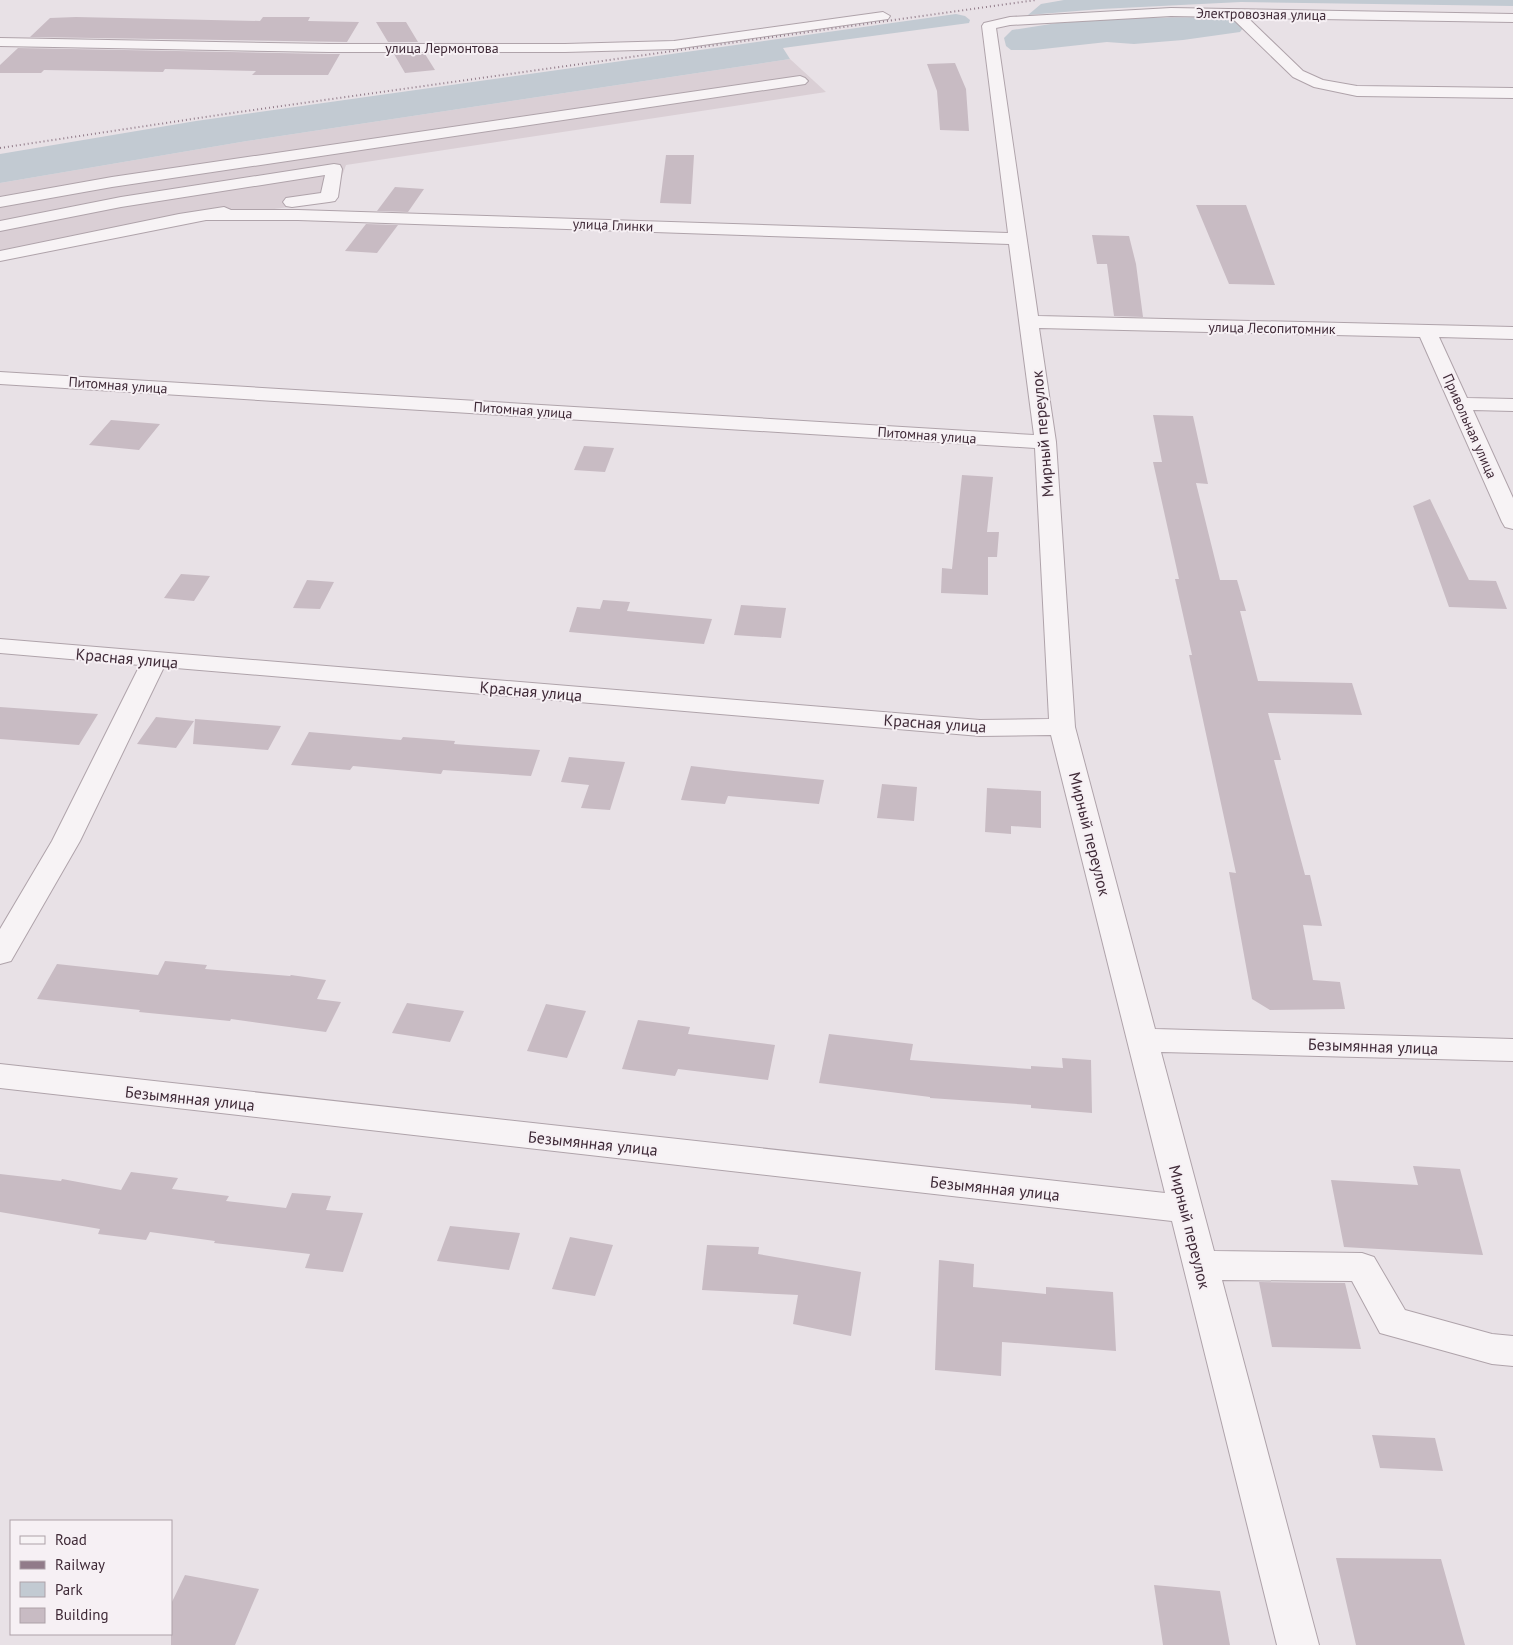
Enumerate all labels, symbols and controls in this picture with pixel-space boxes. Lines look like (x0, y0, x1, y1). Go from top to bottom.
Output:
street label: Электровозная улица (1196, 4, 1326, 24)
street label: улица Лермонтова (385, 39, 499, 57)
street label: улица Глинки (572, 215, 654, 235)
street label: улица Лесопитомник (1208, 318, 1336, 338)
street label: Мирный переулок (1026, 370, 1057, 498)
street label: Привольная улица (1439, 371, 1501, 481)
street label: Питомная улица (68, 373, 168, 397)
street label: Питомная улица (473, 398, 573, 422)
street label: Питомная улица (877, 423, 977, 447)
street label: Красная улица (75, 644, 179, 672)
street label: Красная улица (479, 677, 583, 705)
street label: Красная улица (883, 709, 987, 737)
street label: Мирный переулок (1065, 770, 1115, 898)
street label: Безымянная улица (1308, 1034, 1438, 1058)
street label: Безымянная улица (124, 1081, 256, 1115)
street label: Безымянная улица (527, 1126, 659, 1160)
street label: Мирный переулок (1165, 1163, 1215, 1291)
street label: Безымянная улица (929, 1171, 1061, 1205)
legend (10, 1520, 172, 1635)
text: Road (55, 1530, 87, 1549)
text: Railway (55, 1555, 105, 1574)
text: Park (55, 1580, 83, 1599)
text: Building (55, 1605, 109, 1624)

